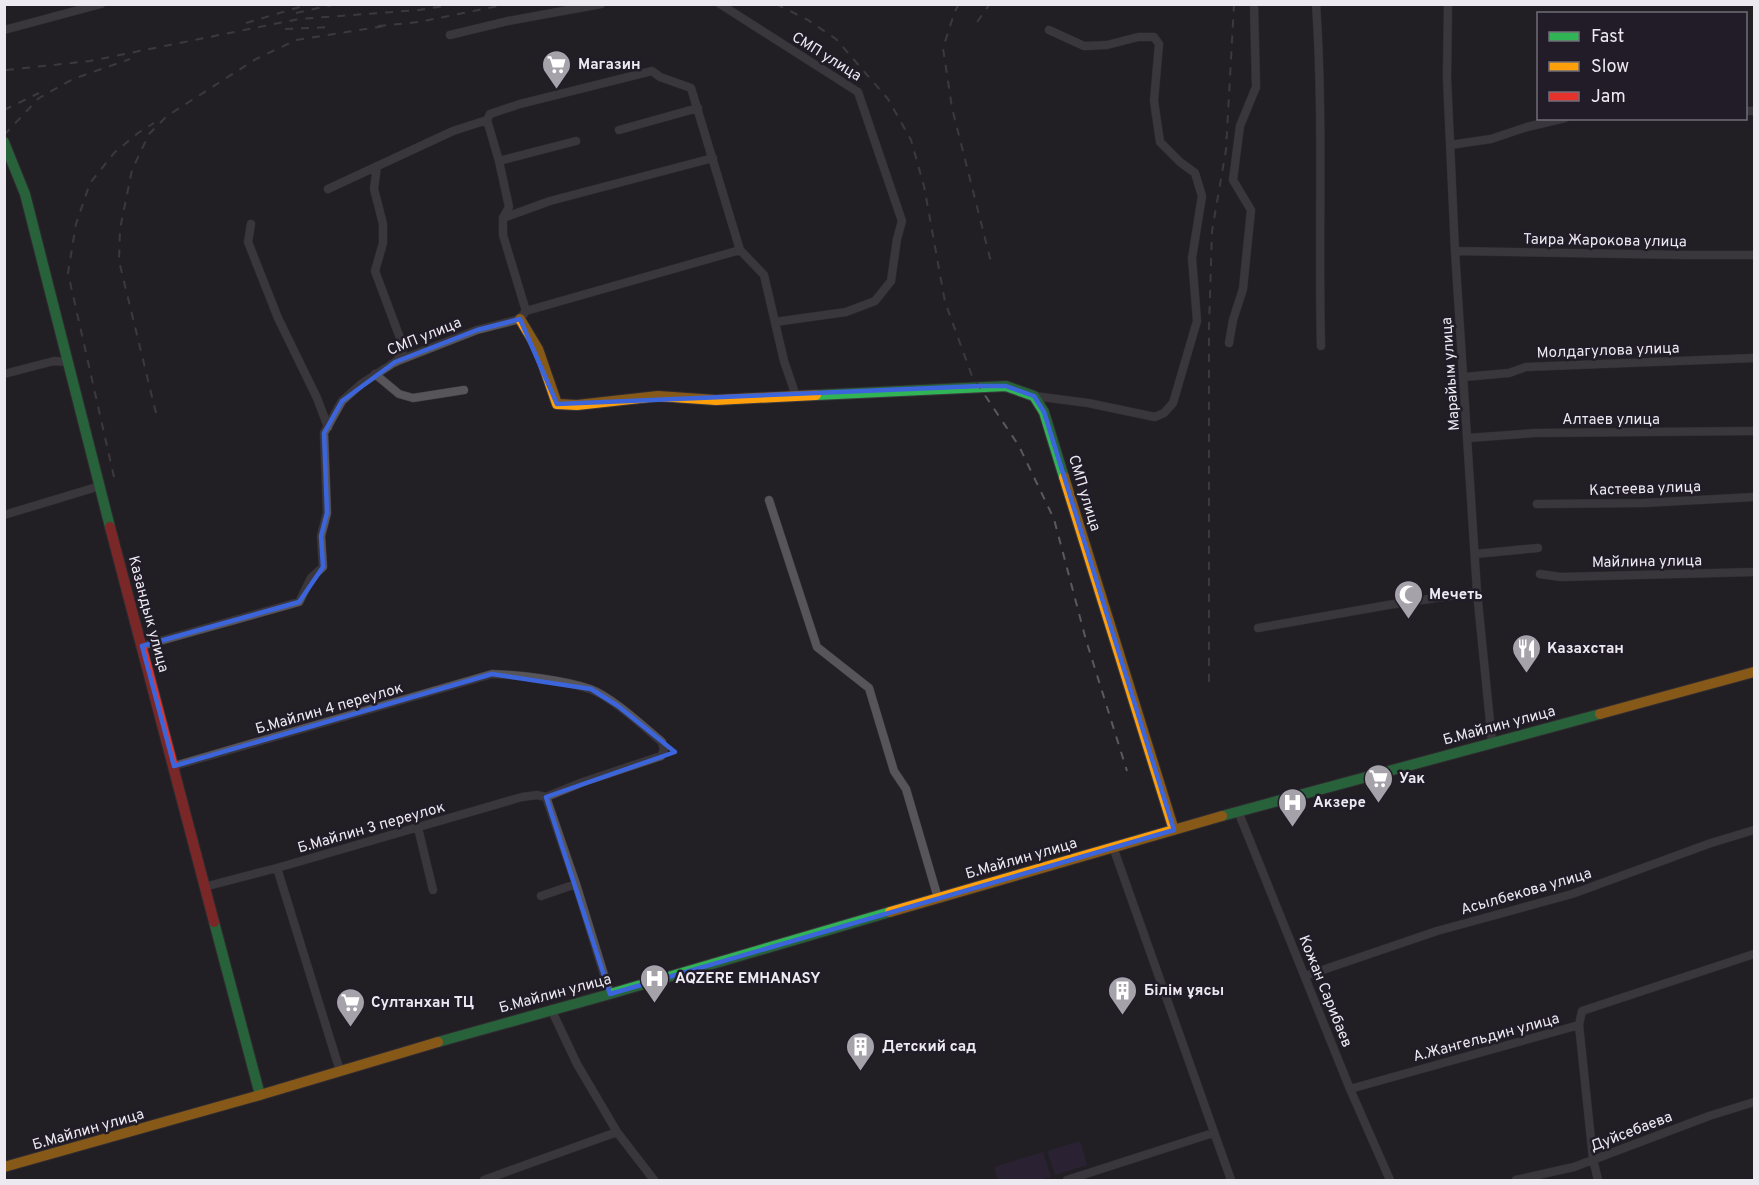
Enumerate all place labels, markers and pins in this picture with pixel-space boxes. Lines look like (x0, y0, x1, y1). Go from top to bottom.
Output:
supermarket icon: Магазин (541, 48, 573, 90)
place label: Магазин (578, 56, 641, 75)
mosque icon: Мечеть (1392, 578, 1424, 620)
place label: Мечеть (1429, 586, 1483, 605)
restaurant icon: Казахстан (1510, 632, 1542, 674)
place label: Казахстан (1547, 640, 1624, 659)
supermarket icon: Уак (1362, 762, 1394, 804)
place label: Уак (1399, 770, 1425, 789)
hospital icon: Акзере (1276, 786, 1308, 828)
place label: Акзере (1313, 794, 1366, 813)
hospital icon: AQZERE EMHANASY (638, 962, 670, 1004)
place label: AQZERE EMHANASY (675, 970, 821, 989)
building icon: Білім ұясы (1107, 974, 1139, 1016)
place label: Білім ұясы (1144, 982, 1224, 1001)
supermarket icon: Султанхан ТЦ (334, 986, 366, 1028)
place label: Султанхан ТЦ (371, 994, 474, 1013)
building icon: Детский сад (845, 1030, 877, 1072)
place label: Детский сад (882, 1038, 976, 1057)

